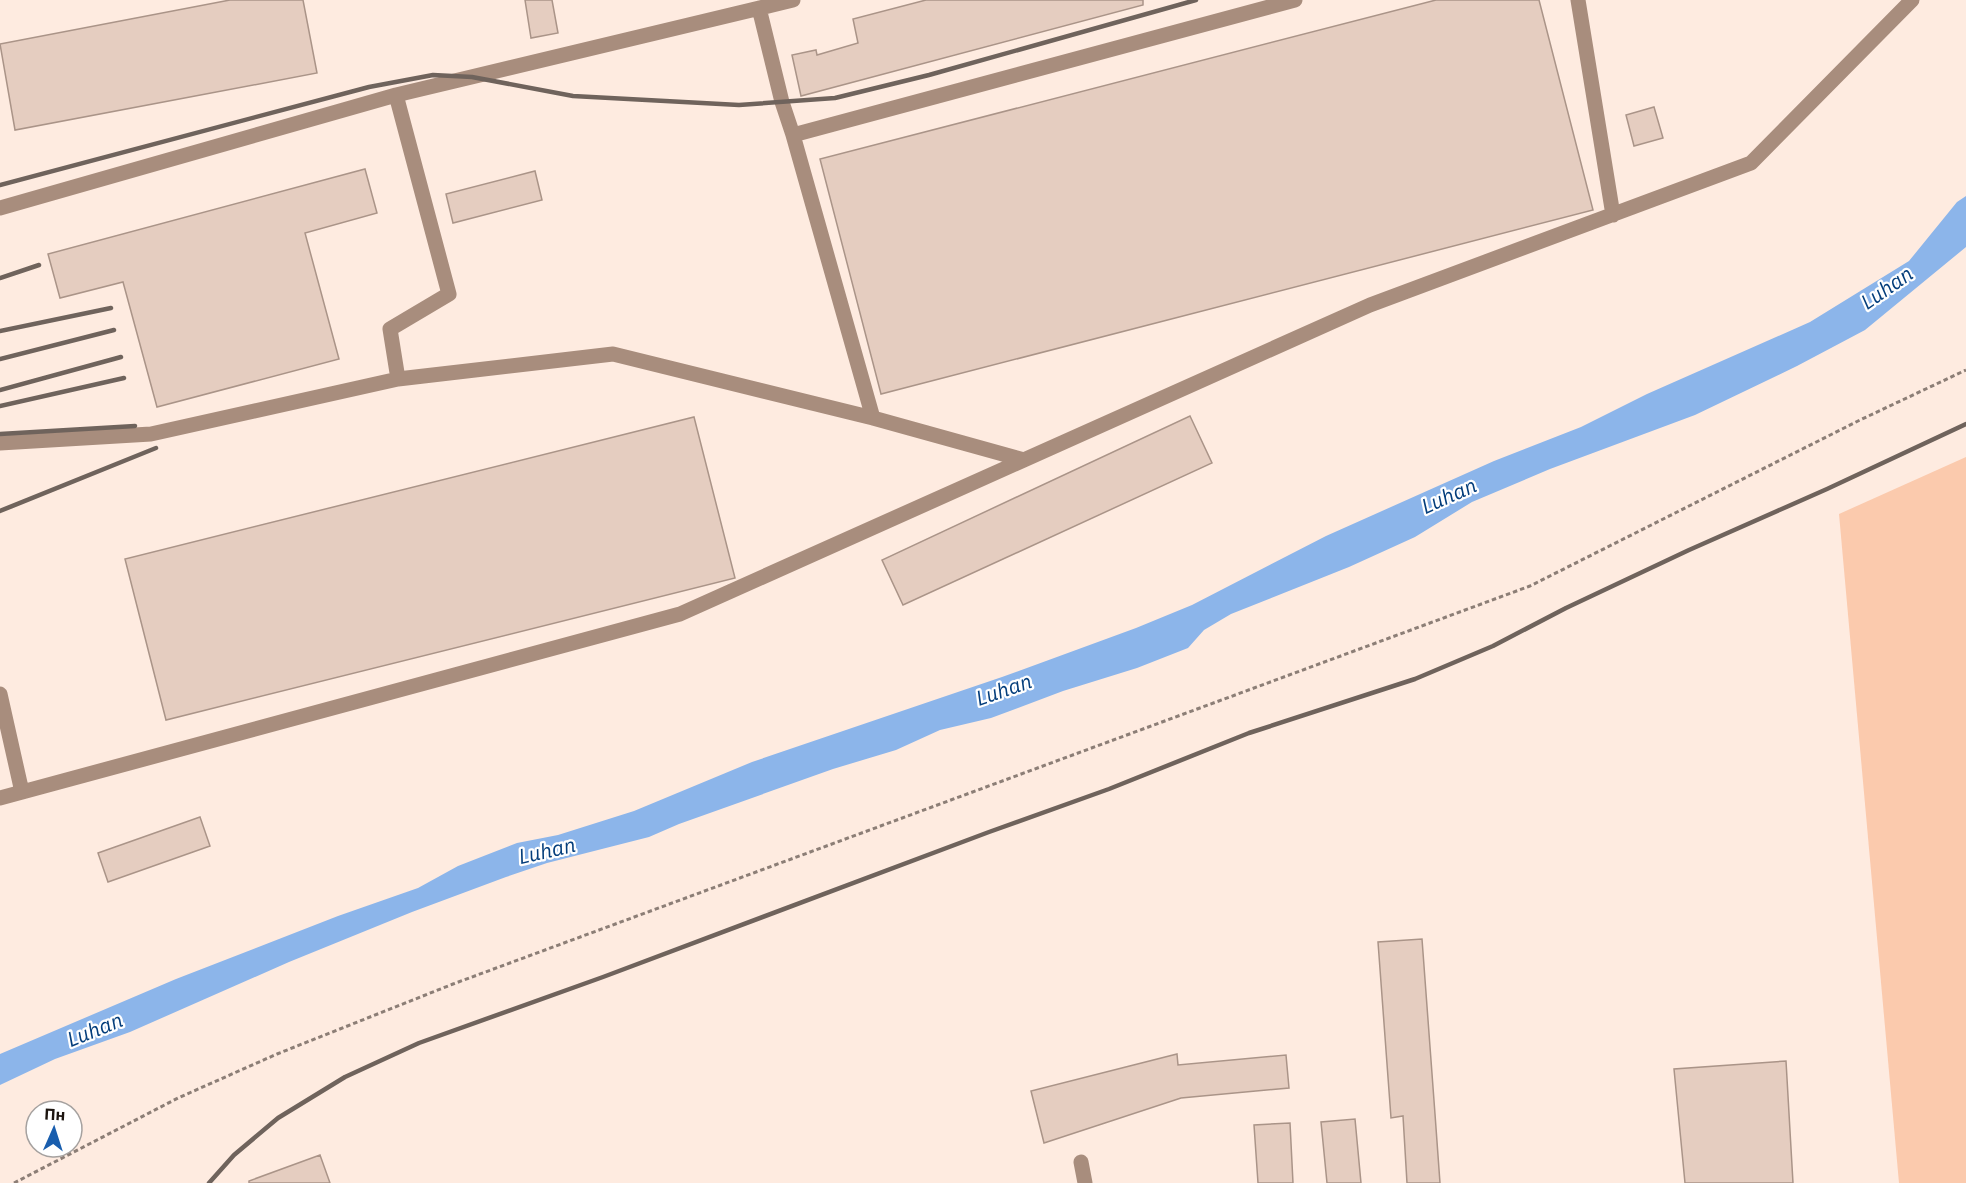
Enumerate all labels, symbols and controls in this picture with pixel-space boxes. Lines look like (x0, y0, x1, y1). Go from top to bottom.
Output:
water label: Luhan (1855, 259, 1918, 315)
water label: Luhan (1417, 471, 1481, 520)
water label: Luhan (972, 666, 1036, 712)
water label: Luhan (515, 830, 578, 870)
water label: Luhan (63, 1005, 127, 1053)
north arrow (24, 1099, 84, 1159)
text: Пн (44, 1103, 66, 1125)

